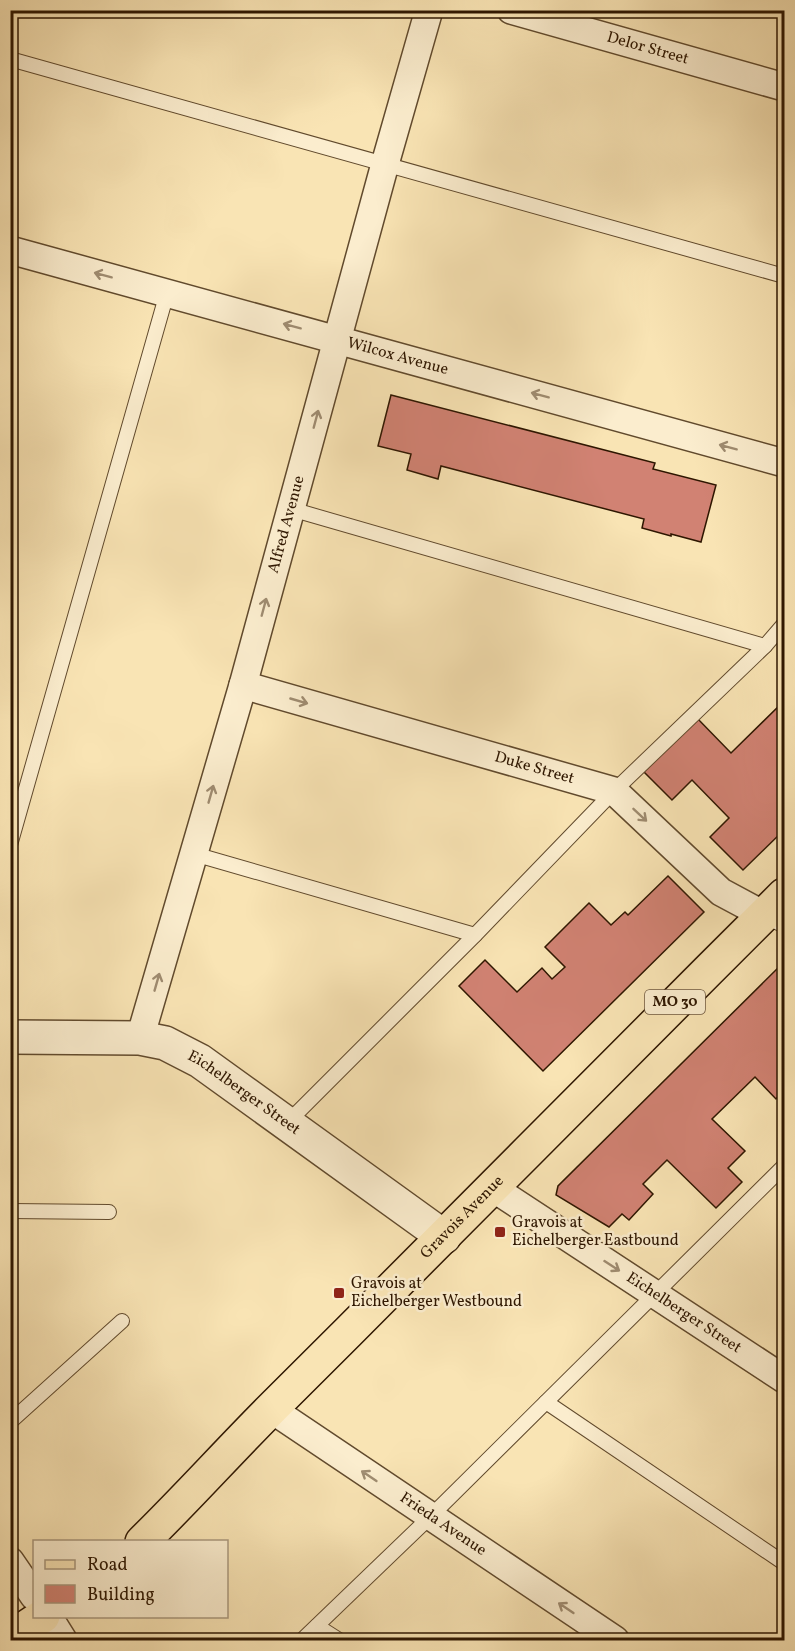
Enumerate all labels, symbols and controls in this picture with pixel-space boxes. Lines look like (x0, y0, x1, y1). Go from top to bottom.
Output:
street label: Delor Street (604, 26, 692, 71)
one-way arrow (94, 269, 113, 280)
one-way arrow (282, 320, 301, 331)
street label: Wilcox Avenue (344, 332, 451, 381)
one-way arrow (531, 389, 550, 400)
one-way arrow (311, 410, 322, 429)
one-way arrow (719, 441, 738, 452)
street label: Alfred Avenue (263, 473, 311, 576)
one-way arrow (259, 598, 271, 617)
one-way arrow (289, 696, 308, 707)
street label: Duke Street (492, 746, 577, 790)
one-way arrow (206, 785, 217, 804)
one-way arrow (632, 808, 647, 823)
one-way arrow (152, 972, 163, 991)
road number: MO 30 (645, 990, 705, 1014)
street label: Eichelberger Street (184, 1045, 305, 1141)
street label: Gravois Avenue (416, 1171, 509, 1264)
place label: Gravois at Eichelberger Eastbound (512, 1212, 679, 1252)
marker: Gravois at Eichelberger Eastbound (493, 1225, 507, 1239)
one-way arrow (604, 1260, 620, 1272)
street label: Eichelberger Street (622, 1267, 746, 1359)
place label: Gravois at Eichelberger Westbound (351, 1273, 522, 1313)
marker: Gravois at Eichelberger Westbound (332, 1286, 346, 1300)
one-way arrow (361, 1469, 378, 1482)
street label: Frieda Avenue (395, 1487, 491, 1561)
legend (33, 1540, 228, 1618)
text: Road (87, 1553, 128, 1578)
text: Building (87, 1583, 155, 1608)
one-way arrow (558, 1602, 575, 1614)

